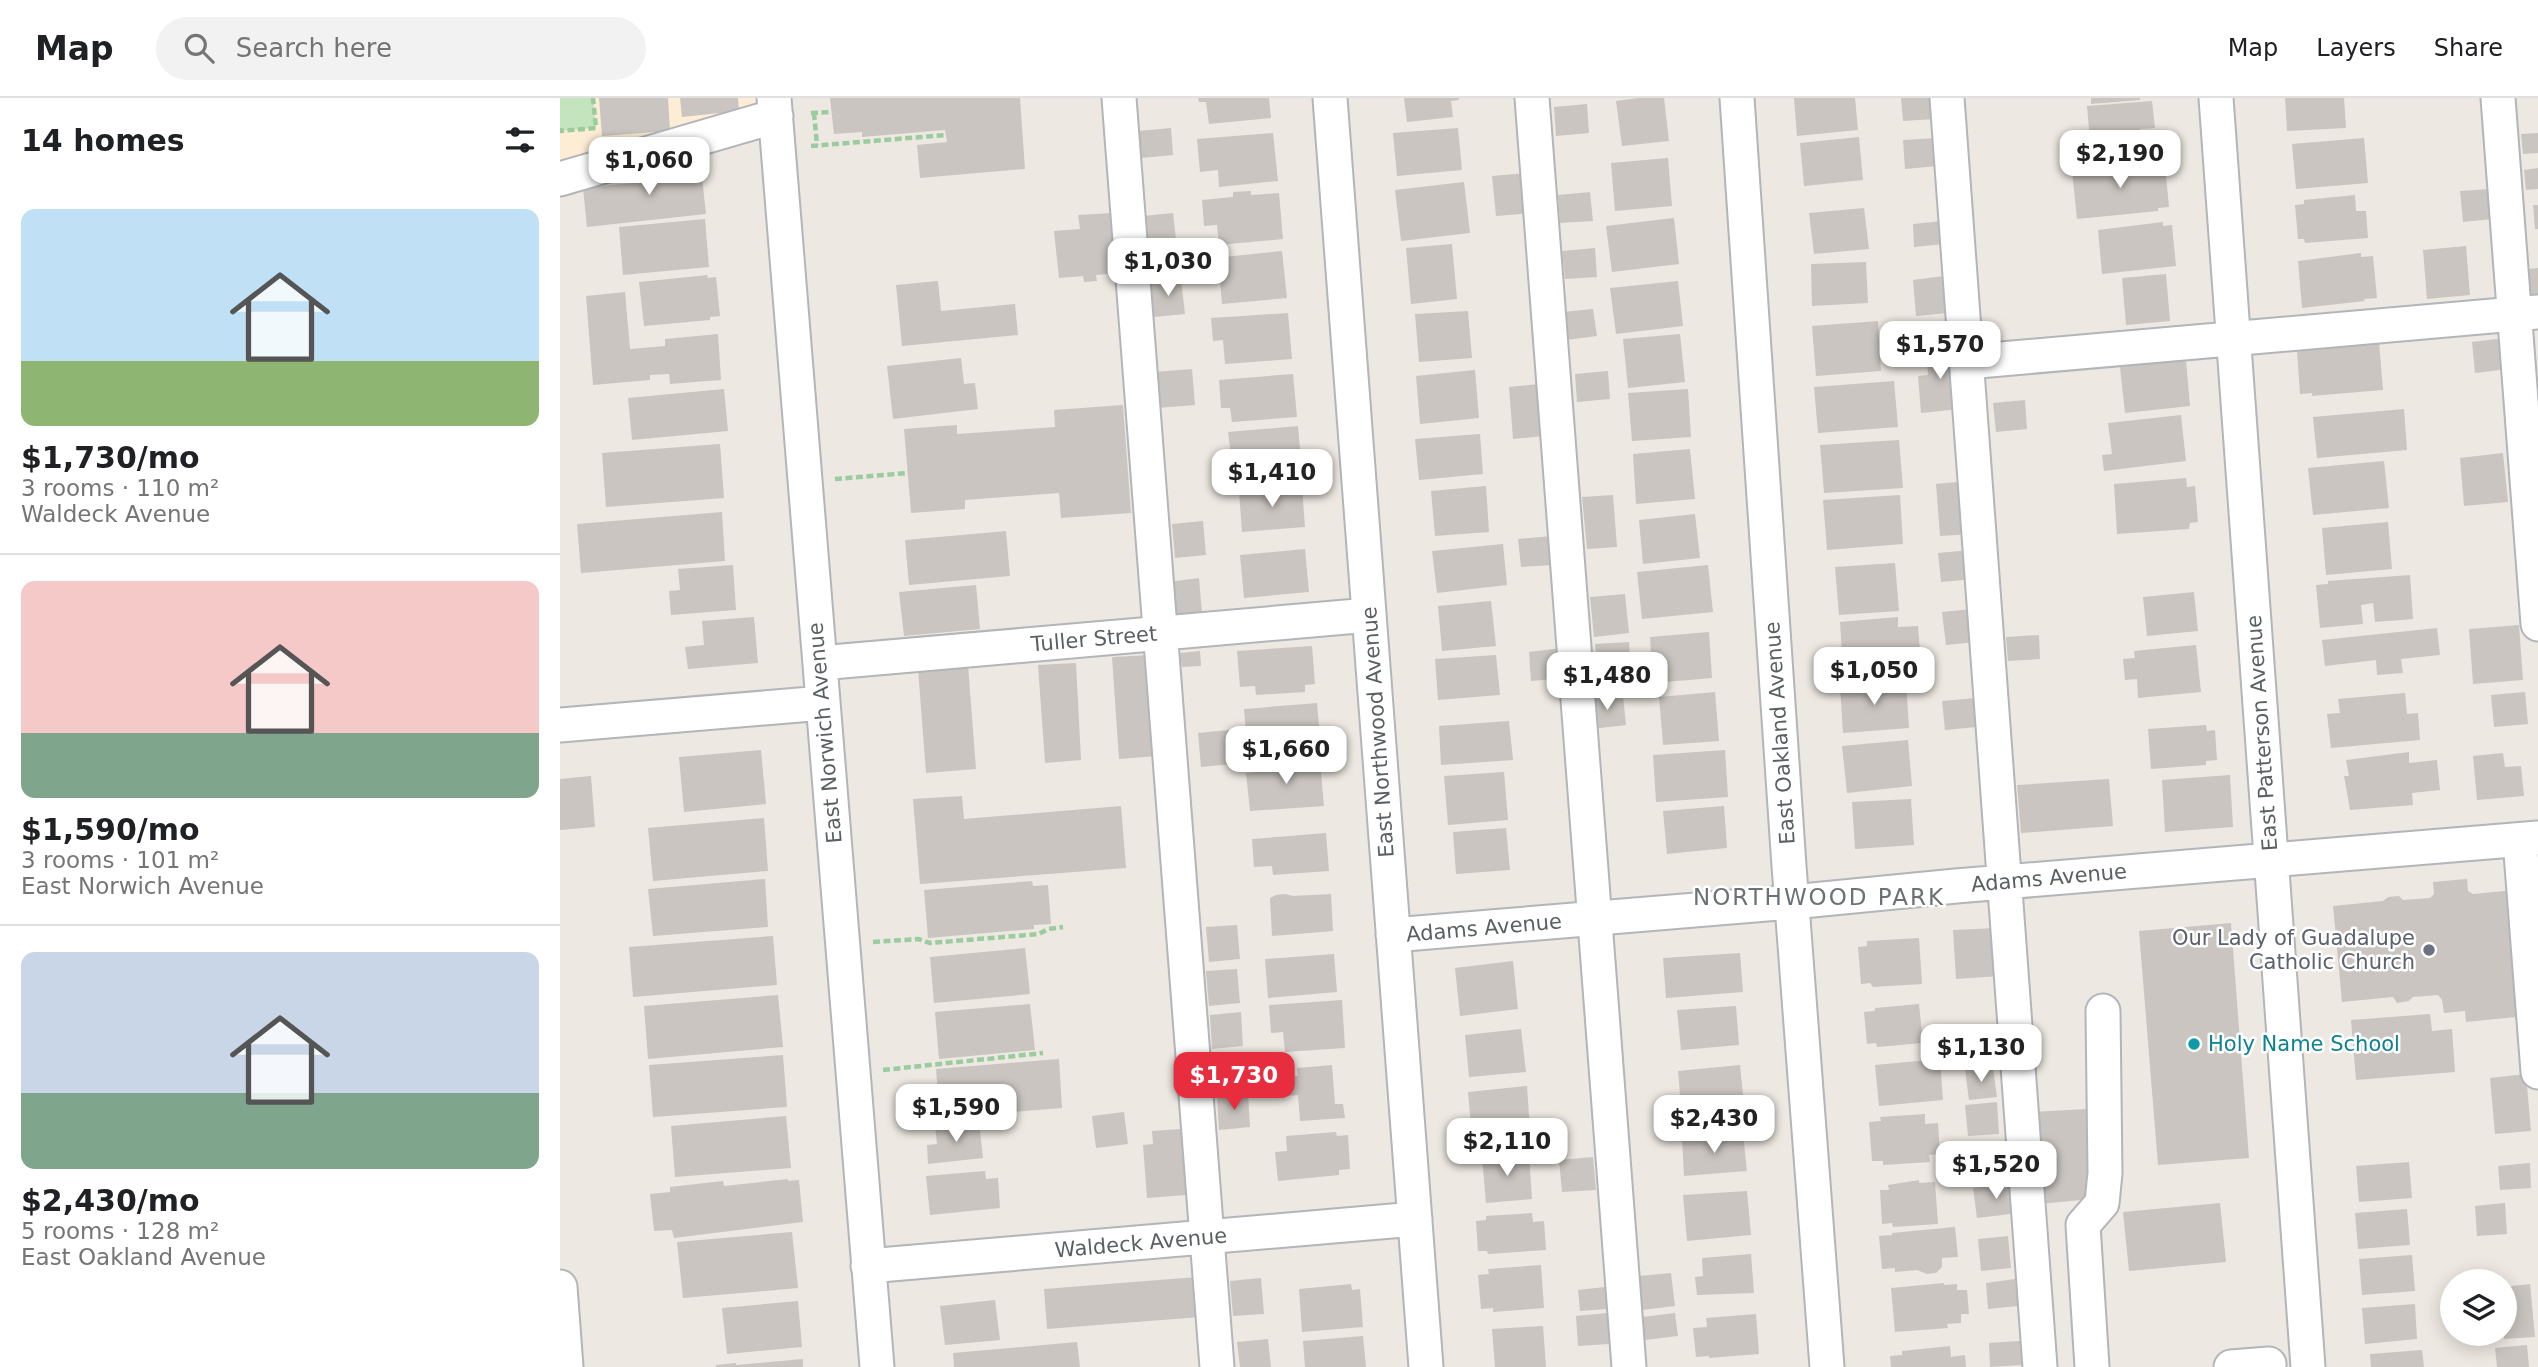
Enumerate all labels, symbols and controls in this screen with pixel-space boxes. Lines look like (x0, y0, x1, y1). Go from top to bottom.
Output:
search box (156, 17, 646, 80)
text: Map (35, 29, 114, 68)
icon: search (180, 29, 218, 67)
text: Search here (236, 33, 392, 63)
text: Map (2228, 34, 2278, 62)
text: Layers (2316, 34, 2396, 62)
text: Share (2434, 34, 2503, 62)
icon: filters (501, 121, 539, 159)
text: 14 homes (21, 123, 185, 158)
pin: $2,190 (2063, 130, 2177, 190)
pin: $1,060 (592, 138, 706, 197)
text: $2,190 (2076, 140, 2164, 166)
text: $1,060 (605, 147, 693, 173)
pin: $1,030 (1111, 238, 1225, 298)
text: $1,030 (1124, 248, 1212, 274)
icon: home (217, 254, 343, 380)
pin: $1,570 (1883, 322, 1997, 381)
text: $1,570 (1896, 331, 1984, 357)
text: $1,730/mo (21, 440, 200, 475)
pin: $1,410 (1215, 450, 1329, 509)
text: $1,410 (1228, 459, 1316, 485)
text: 3 rooms · 110 m² (21, 475, 219, 501)
text: Waldeck Avenue (21, 501, 210, 527)
street label: East Northwood Avenue (1357, 606, 1399, 858)
street label: East Patterson Avenue (2242, 614, 2282, 852)
street label: East Oakland Avenue (1760, 621, 1800, 845)
street label: East Norwich Avenue (803, 622, 847, 844)
street label: Tuller Street (1029, 622, 1158, 657)
icon: home (217, 626, 343, 752)
pin: $1,050 (1817, 648, 1931, 707)
pin: $1,480 (1550, 652, 1664, 712)
text: $1,050 (1830, 657, 1918, 683)
text: $1,480 (1563, 662, 1651, 688)
pin: $1,660 (1229, 726, 1343, 786)
text: $1,660 (1242, 736, 1330, 762)
text: $1,590/mo (21, 812, 200, 847)
text: 3 rooms · 101 m² (21, 847, 219, 873)
street label: Adams Avenue (1970, 859, 2128, 897)
text: East Norwich Avenue (21, 873, 264, 899)
district label: NORTHWOOD PARK (1693, 884, 1945, 910)
street label: Adams Avenue (1405, 909, 1563, 947)
place label: Our Lady of Guadalupe Catholic Church (2172, 926, 2415, 974)
marker: Our Lady of Guadalupe Catholic Church (2421, 942, 2437, 958)
icon: home (217, 997, 343, 1123)
pin: $1,130 (1924, 1024, 2038, 1084)
place label: Holy Name School (2208, 1032, 2400, 1056)
text: $1,130 (1937, 1034, 2025, 1060)
marker: Holy Name School (2186, 1036, 2202, 1052)
pin: $1,730 (1177, 1052, 1291, 1112)
text: $1,730 (1190, 1062, 1278, 1088)
pin: $1,590 (899, 1084, 1013, 1144)
text: $1,590 (912, 1094, 1000, 1120)
pin: $2,430 (1657, 1096, 1771, 1155)
text: $2,430 (1670, 1105, 1758, 1131)
pin: $2,110 (1450, 1118, 1564, 1178)
text: $2,110 (1463, 1128, 1551, 1154)
pin: $1,520 (1939, 1142, 2053, 1201)
text: $1,520 (1952, 1151, 2040, 1177)
text: $2,430/mo (21, 1183, 200, 1218)
text: 5 rooms · 128 m² (21, 1218, 219, 1244)
street label: Waldeck Avenue (1054, 1224, 1228, 1262)
text: East Oakland Avenue (21, 1244, 266, 1270)
map controls (2440, 1269, 2517, 1346)
button: layers (2440, 1269, 2517, 1346)

